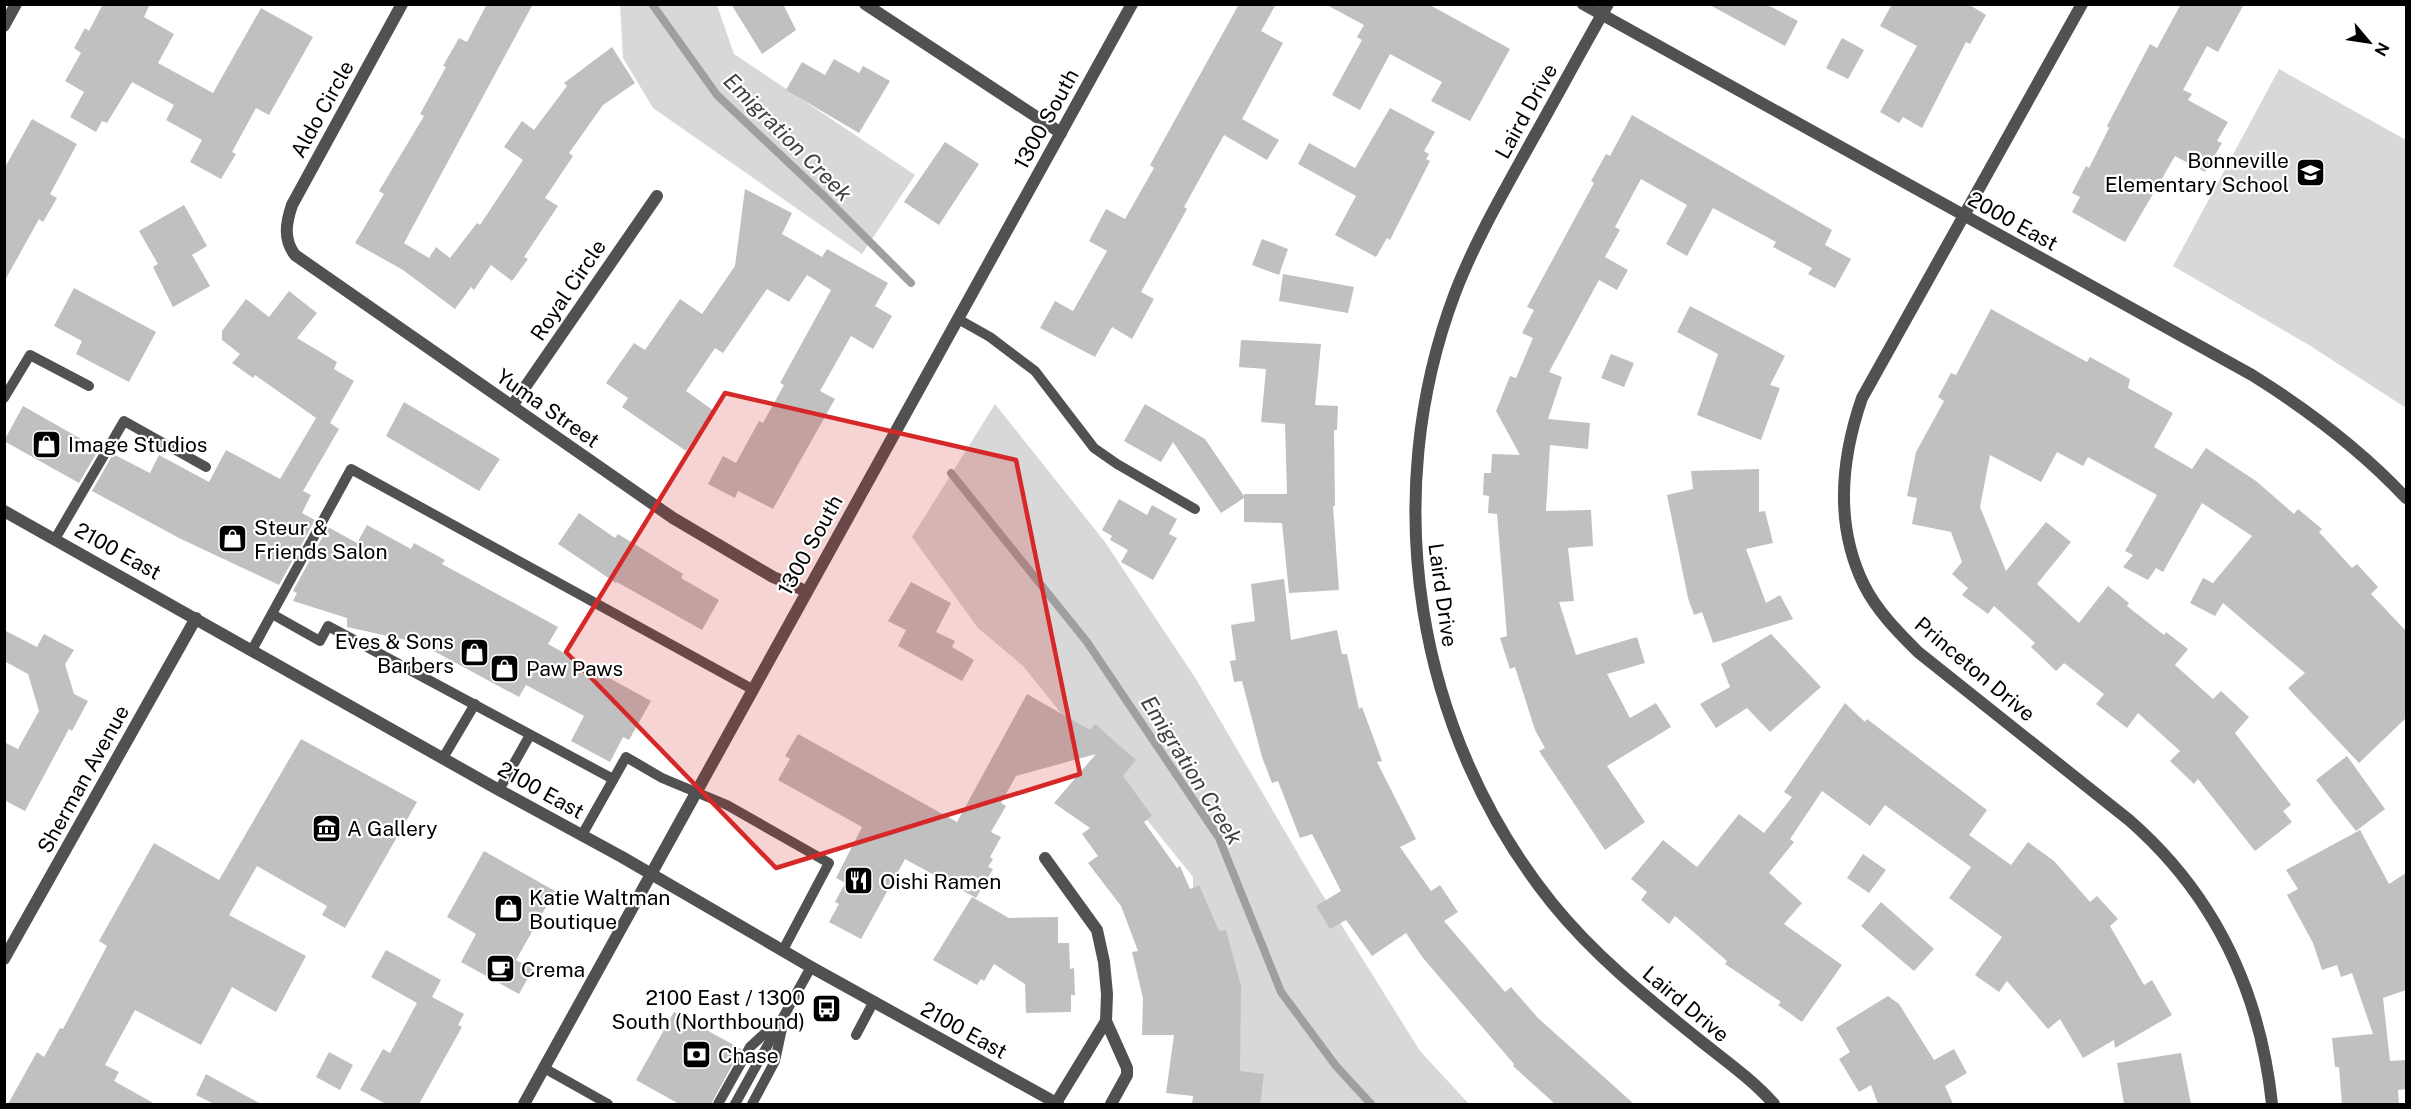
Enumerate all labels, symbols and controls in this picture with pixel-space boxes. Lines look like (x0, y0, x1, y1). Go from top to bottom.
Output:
north arrow (2339, 12, 2399, 72)
text: N (2370, 39, 2393, 59)
street label: Aldo Circle (285, 56, 359, 162)
street label: Laird Drive (1490, 59, 1562, 163)
street label: 1300 South (1008, 65, 1084, 173)
water label: Emigration Creek (718, 67, 858, 207)
place label: Bonneville Elementary School (2105, 148, 2289, 197)
school or university icon: Bonneville Elementary School (2294, 156, 2326, 188)
street label: 2000 East (1964, 186, 2062, 256)
street label: Royal Circle (525, 235, 611, 345)
street label: Yuma Street (492, 363, 604, 453)
shop icon: Image Studios (31, 428, 63, 460)
place label: Image Studios (68, 432, 207, 457)
street label: 1300 South (772, 491, 848, 599)
place label: Steur & Friends Salon (254, 515, 388, 564)
street label: 2100 East (71, 517, 165, 585)
shop icon: Steur & Friends Salon (217, 523, 249, 555)
street label: Laird Drive (1423, 541, 1463, 649)
street label: Princeton Drive (1910, 612, 2040, 726)
place label: Eves & Sons Barbers (335, 629, 454, 678)
shop icon: Eves & Sons Barbers (459, 637, 491, 669)
shop icon: Paw Paws (489, 652, 521, 684)
place label: Paw Paws (526, 656, 623, 681)
water label: Emigration Creek (1136, 691, 1248, 849)
street label: Sherman Avenue (32, 701, 134, 857)
street label: 2100 East (494, 756, 588, 824)
museum icon: A Gallery (310, 812, 342, 844)
place label: A Gallery (347, 816, 438, 841)
restaurant icon: Oishi Ramen (843, 865, 875, 897)
place label: Oishi Ramen (880, 869, 1001, 894)
place label: Katie Waltman Boutique (529, 885, 670, 934)
shop icon: Katie Waltman Boutique (492, 893, 524, 925)
cafe icon: Crema (484, 953, 516, 985)
place label: Crema (521, 957, 585, 982)
street label: Laird Drive (1638, 961, 1734, 1047)
place label: 2100 East / 1300 South (Northbound) (612, 985, 805, 1034)
bus stop icon: 2100 East / 1300 South (Northbound) (810, 993, 842, 1025)
street label: 2100 East (917, 996, 1011, 1064)
bank icon: Chase (681, 1039, 713, 1071)
place label: Chase (718, 1043, 779, 1068)

